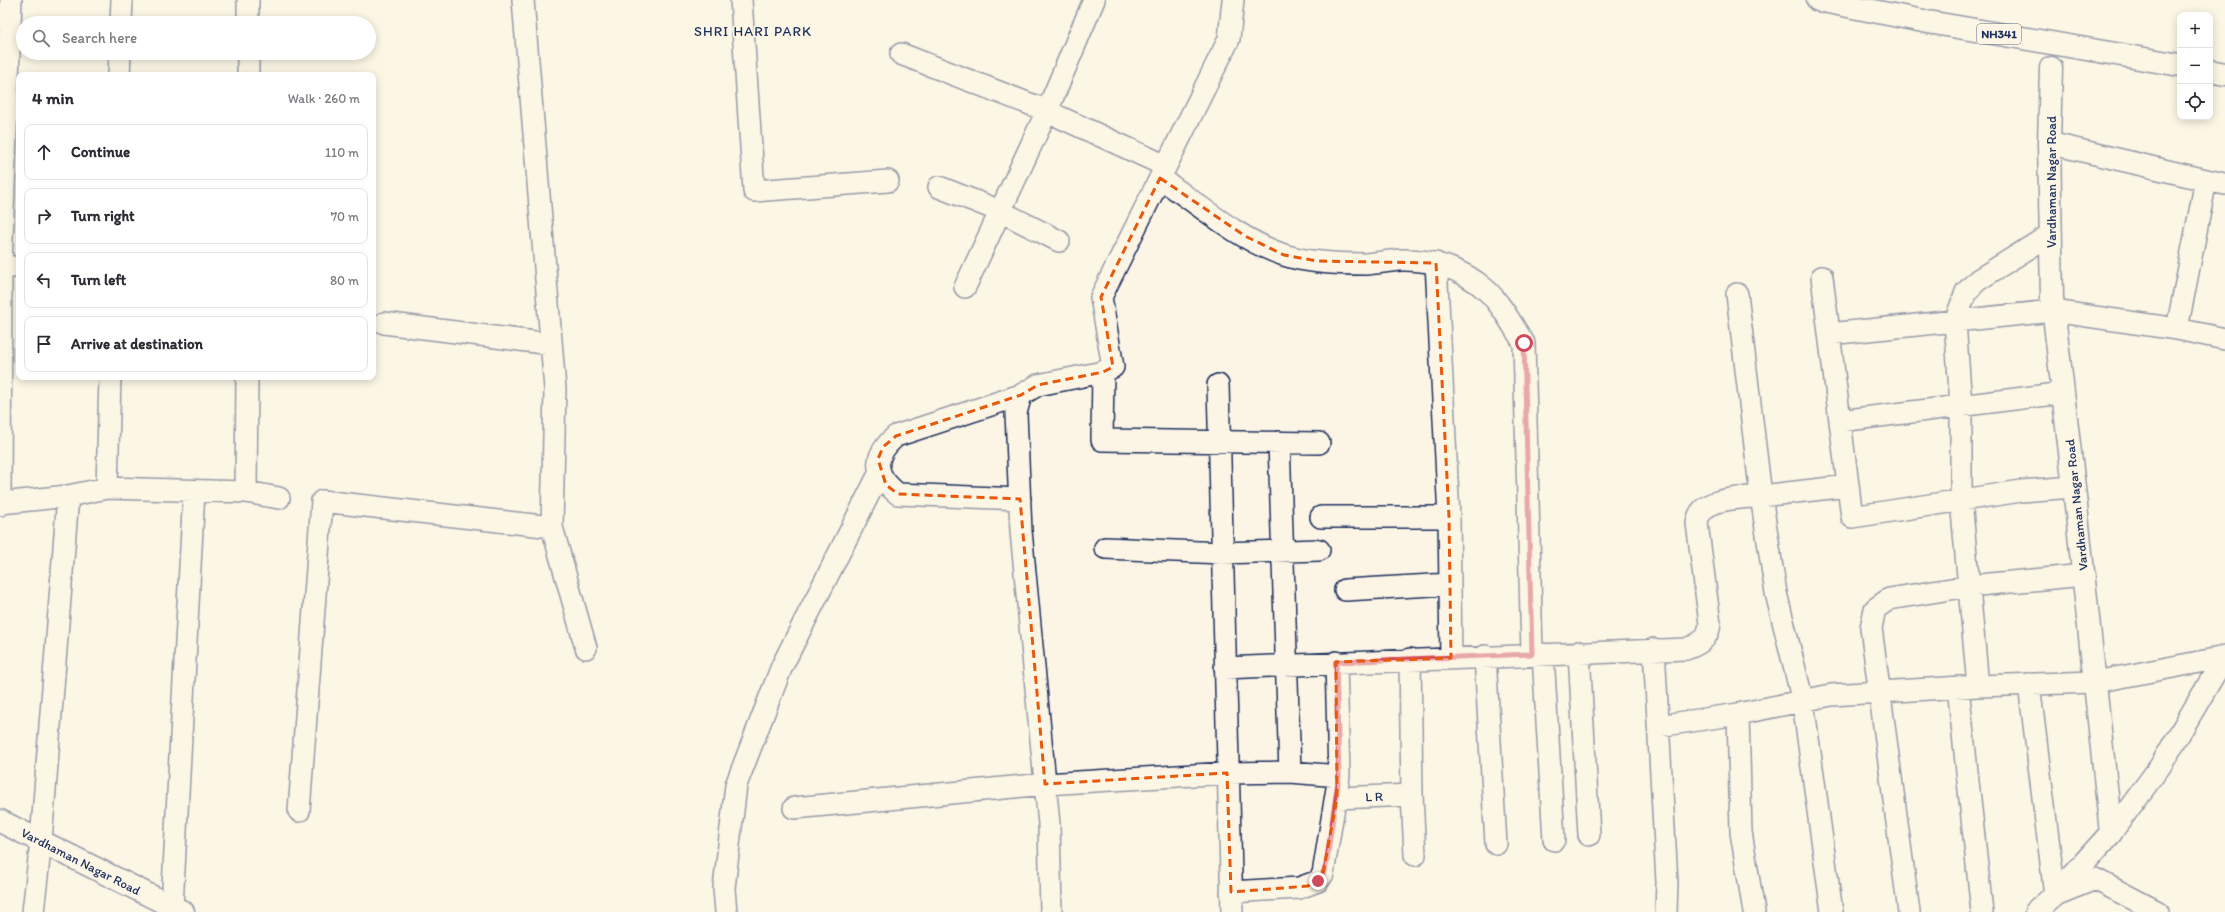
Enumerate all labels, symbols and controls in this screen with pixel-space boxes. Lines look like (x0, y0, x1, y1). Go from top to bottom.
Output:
map controls (2177, 12, 2213, 120)
button: + (2177, 12, 2213, 48)
search box (16, 16, 376, 60)
district label: SHRI HARI PARK (694, 23, 812, 40)
road number: NH341 (1977, 24, 2021, 44)
icon: search (30, 27, 52, 49)
text: Search here (62, 29, 137, 47)
button: − (2177, 48, 2213, 84)
button: locate (2177, 84, 2213, 120)
text: 4 min (32, 88, 74, 108)
text: Walk · 260 m (288, 91, 360, 106)
street label: Vardhaman Nagar Road (2044, 116, 2059, 248)
icon: ahead (33, 141, 55, 163)
text: Continue (71, 143, 130, 161)
text: 110 m (325, 145, 359, 160)
icon: right (33, 205, 55, 227)
text: Turn right (71, 207, 135, 225)
text: 70 m (331, 209, 359, 224)
icon: left (33, 269, 55, 291)
text: Turn left (71, 271, 126, 289)
text: 80 m (330, 273, 359, 288)
icon: arrive (33, 333, 55, 355)
route start (1515, 334, 1533, 352)
text: Arrive at destination (71, 335, 203, 353)
street label: Vardhaman Nagar Road (2062, 439, 2091, 571)
street label: L R (1365, 789, 1383, 804)
street label: Vardhaman Nagar Road (19, 825, 143, 898)
route end (1309, 872, 1327, 890)

